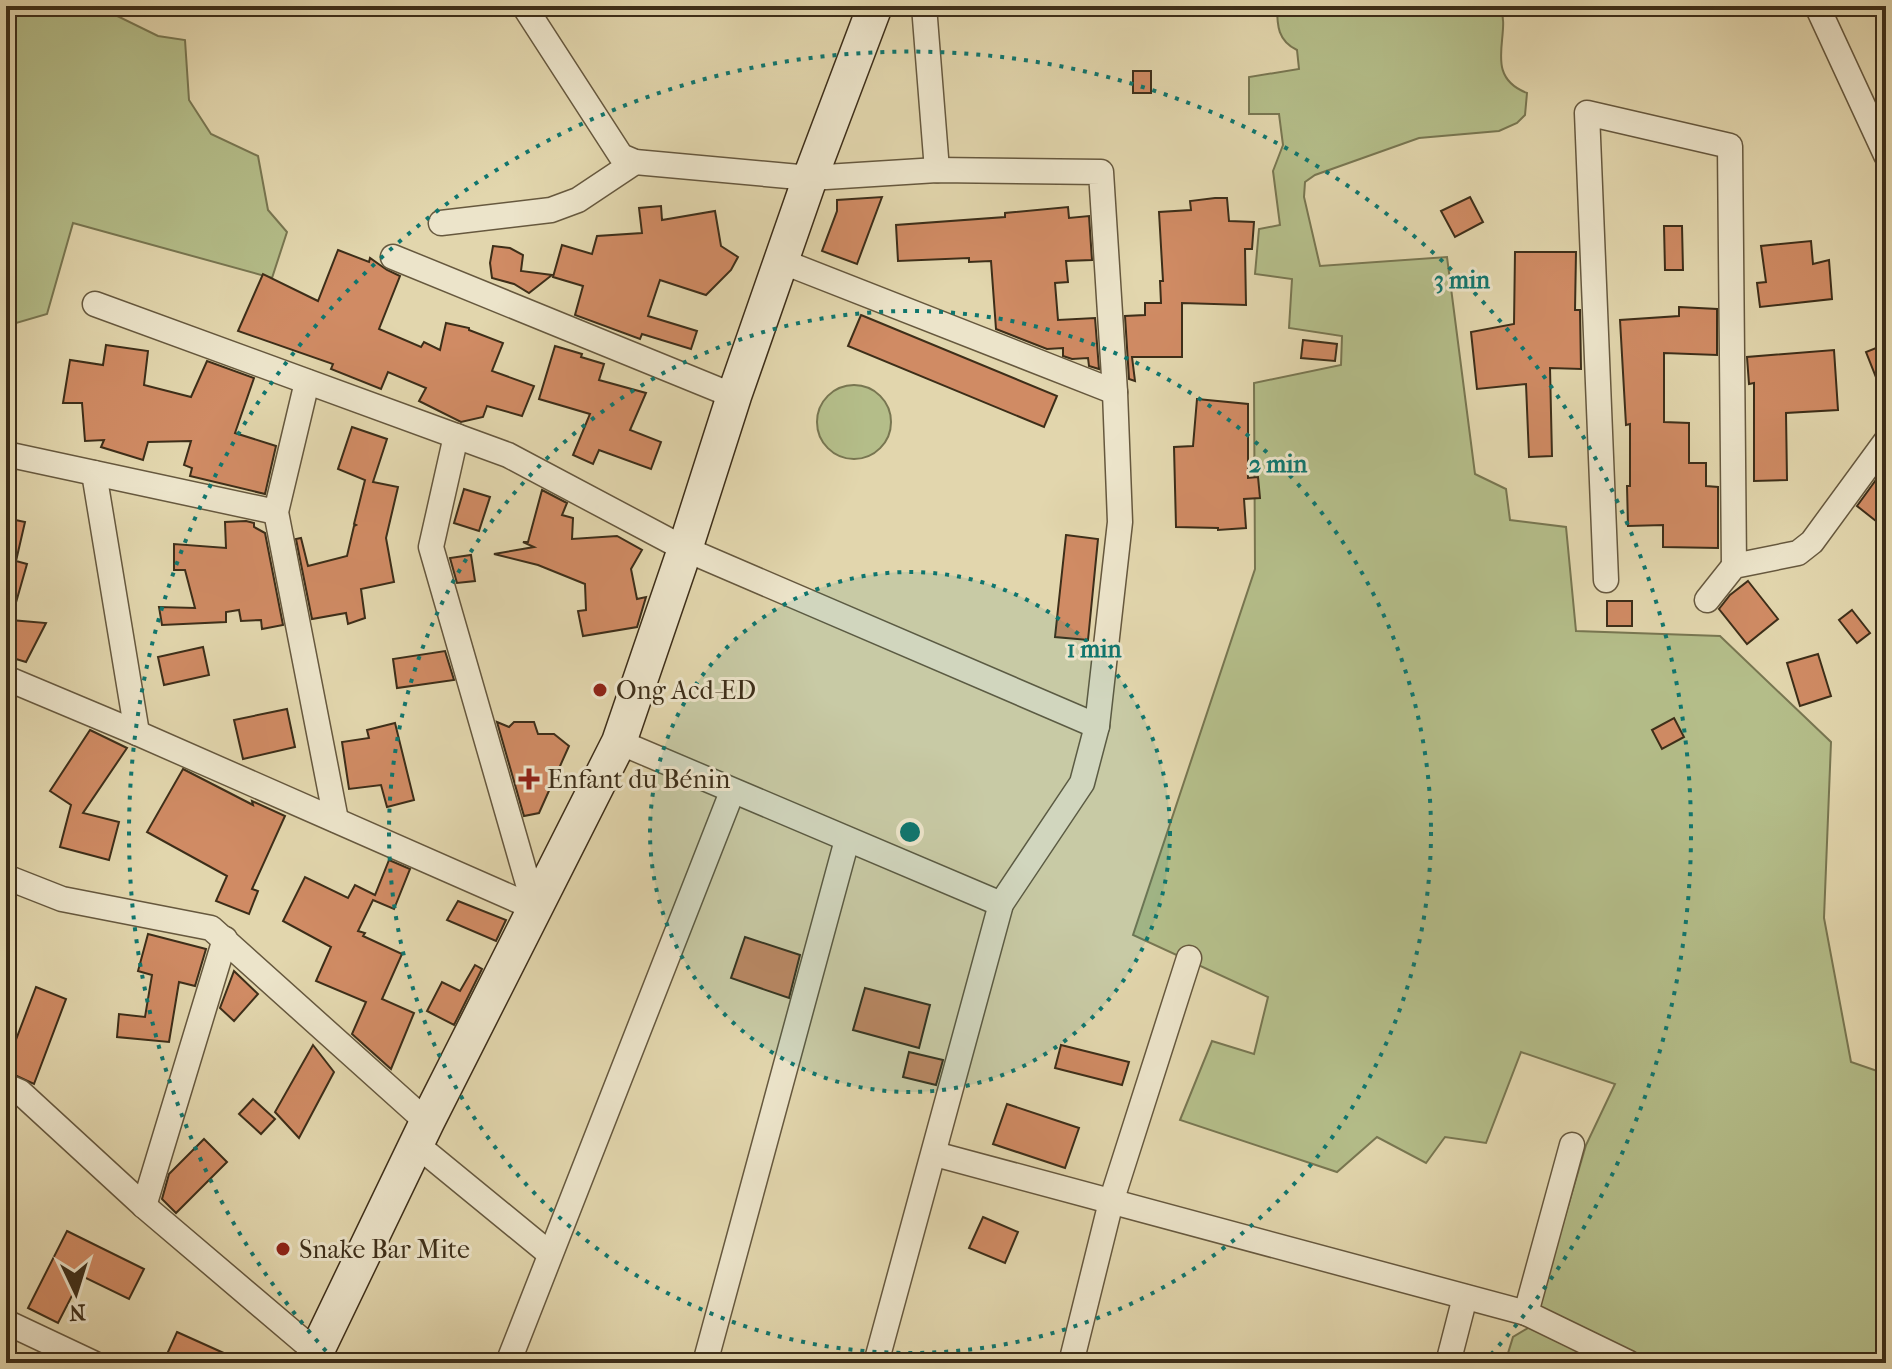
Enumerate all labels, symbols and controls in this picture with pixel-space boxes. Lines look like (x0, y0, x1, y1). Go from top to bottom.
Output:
text: 3 min (1434, 266, 1491, 294)
text: 2 min (1249, 450, 1308, 478)
text: 1 min (1067, 635, 1122, 663)
place label: Ong Acd-ED (616, 675, 756, 706)
marker: Ong Acd-ED (591, 681, 609, 699)
place label: Enfant du Bénin (547, 764, 730, 795)
marker: Enfant du Bénin (518, 768, 540, 790)
centre of rings (896, 818, 924, 846)
place label: Snake Bar Mite (299, 1234, 470, 1265)
marker: Snake Bar Mite (274, 1240, 292, 1258)
north arrow (36, 1253, 116, 1333)
text: N (68, 1298, 87, 1326)

